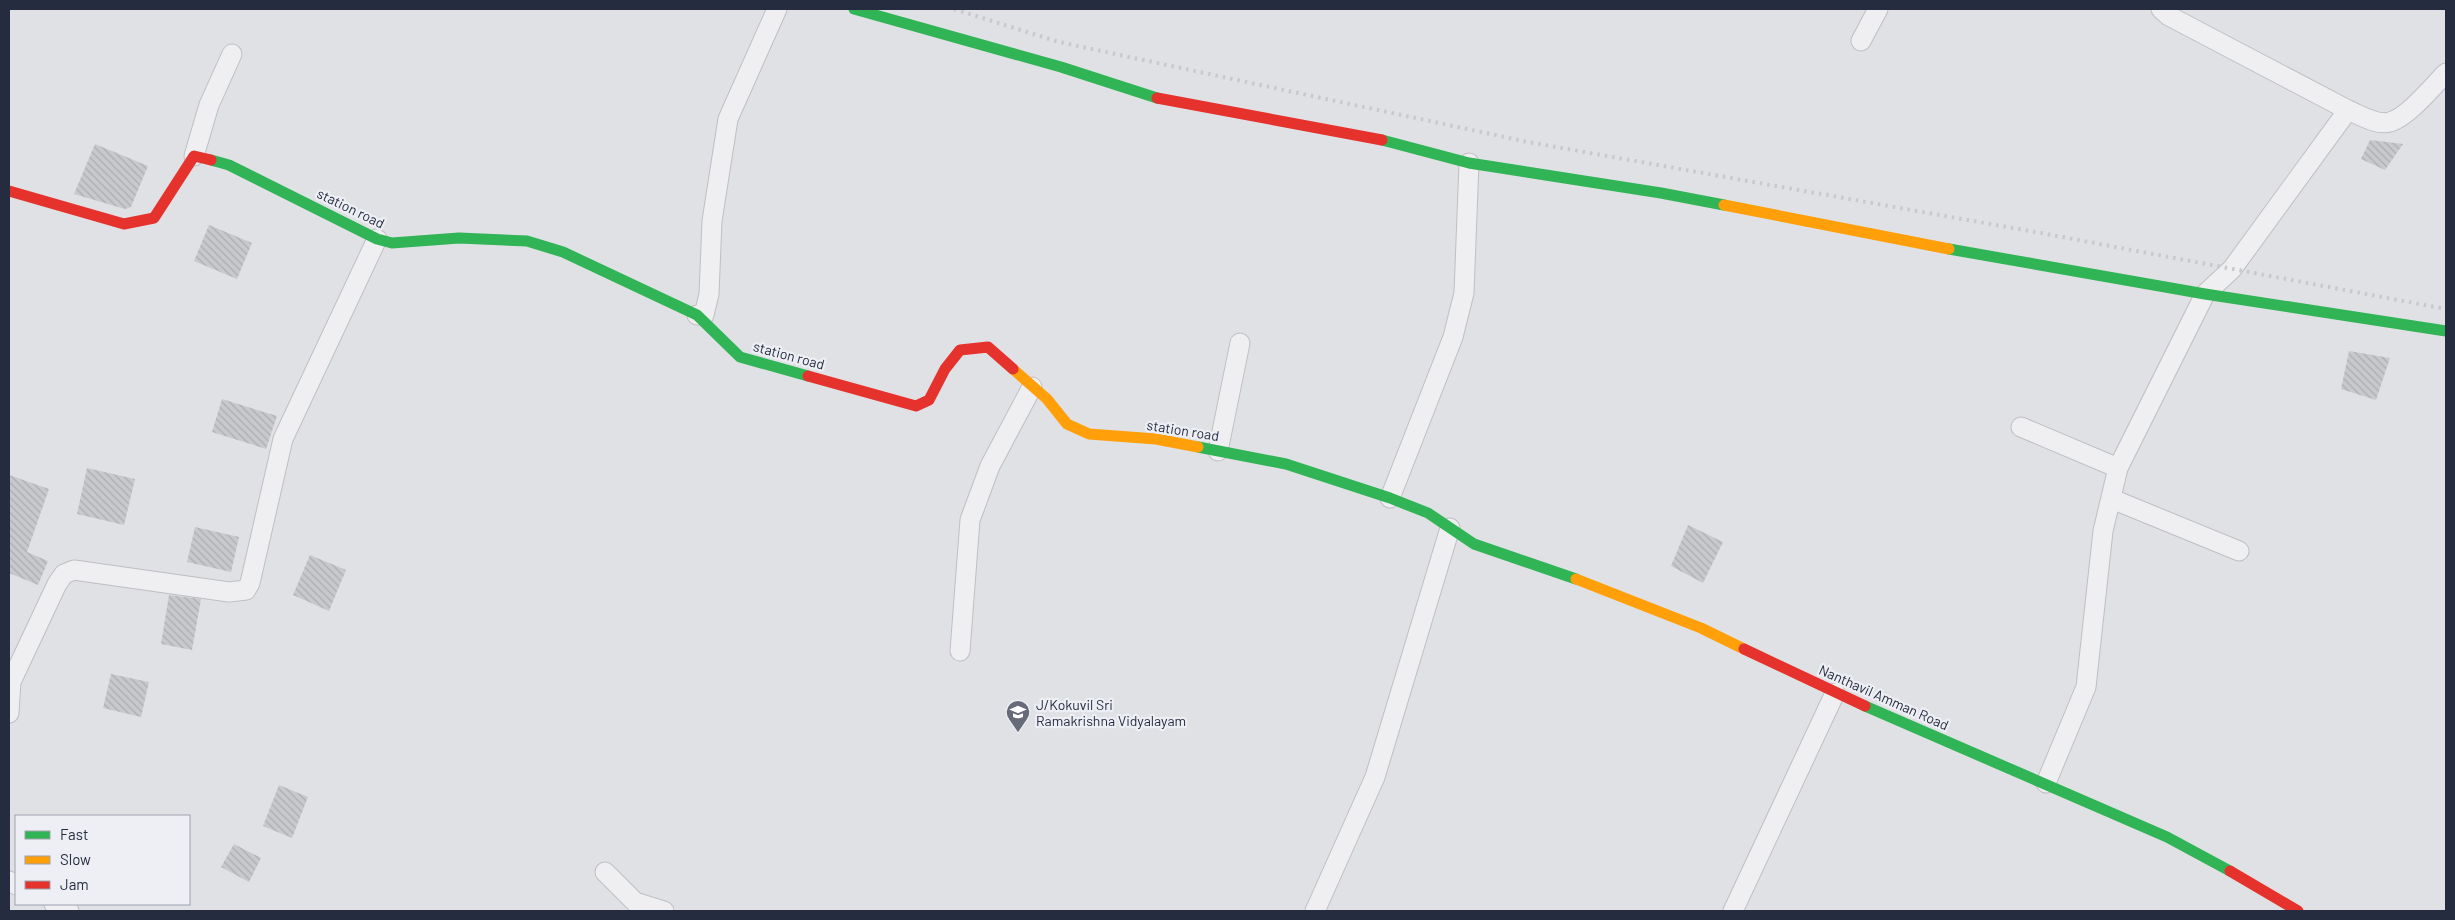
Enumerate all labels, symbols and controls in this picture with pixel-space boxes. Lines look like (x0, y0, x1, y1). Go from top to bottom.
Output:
street label: station road (314, 184, 388, 232)
street label: station road (752, 337, 826, 373)
street label: station road (1146, 416, 1220, 444)
street label: Nanthavil Amman Road (1816, 661, 1952, 733)
place label: J/Kokuvil Sri Ramakrishna Vidyalayam (1036, 696, 1186, 729)
school or university icon: J/Kokuvil Sri Ramakrishna Vidyalayam (1005, 699, 1031, 733)
legend (15, 815, 190, 905)
text: Fast (60, 825, 88, 843)
text: Slow (60, 850, 91, 868)
text: Jam (60, 875, 89, 893)

